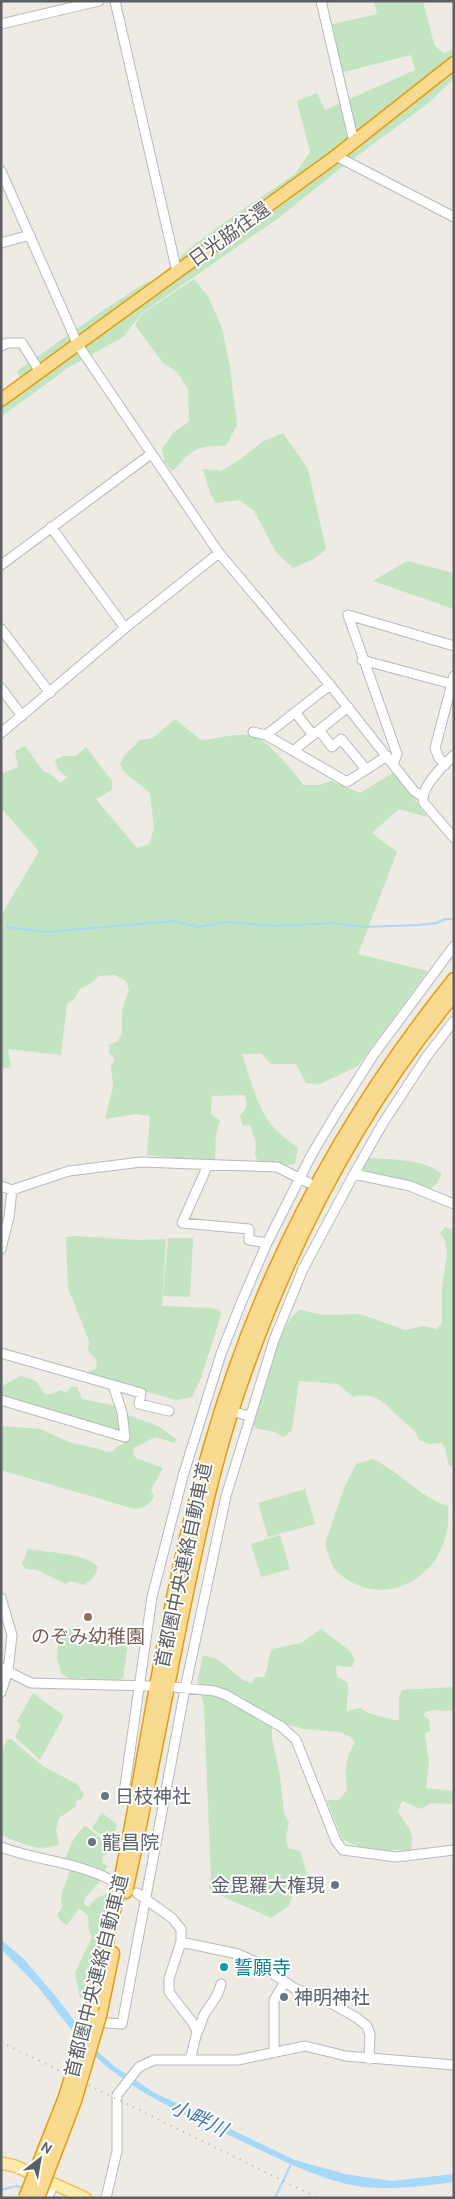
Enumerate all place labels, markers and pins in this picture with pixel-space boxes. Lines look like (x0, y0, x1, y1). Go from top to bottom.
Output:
marker: のぞみ幼稚園 (82, 1611, 94, 1623)
place label: のぞみ幼稚園 (31, 1625, 145, 1648)
place label: 日枝神社 (115, 1785, 191, 1808)
marker: 日枝神社 (99, 1790, 111, 1802)
place label: 龍昌院 (102, 1831, 159, 1854)
marker: 龍昌院 (86, 1836, 98, 1848)
place label: 金毘羅大権現 (211, 1874, 325, 1897)
marker: 金毘羅大権現 (329, 1879, 341, 1891)
place label: 誓願寺 (234, 1956, 291, 1979)
marker: 誓願寺 (218, 1961, 230, 1973)
place label: 神明神社 (294, 1986, 370, 2009)
marker: 神明神社 (278, 1991, 290, 2003)

